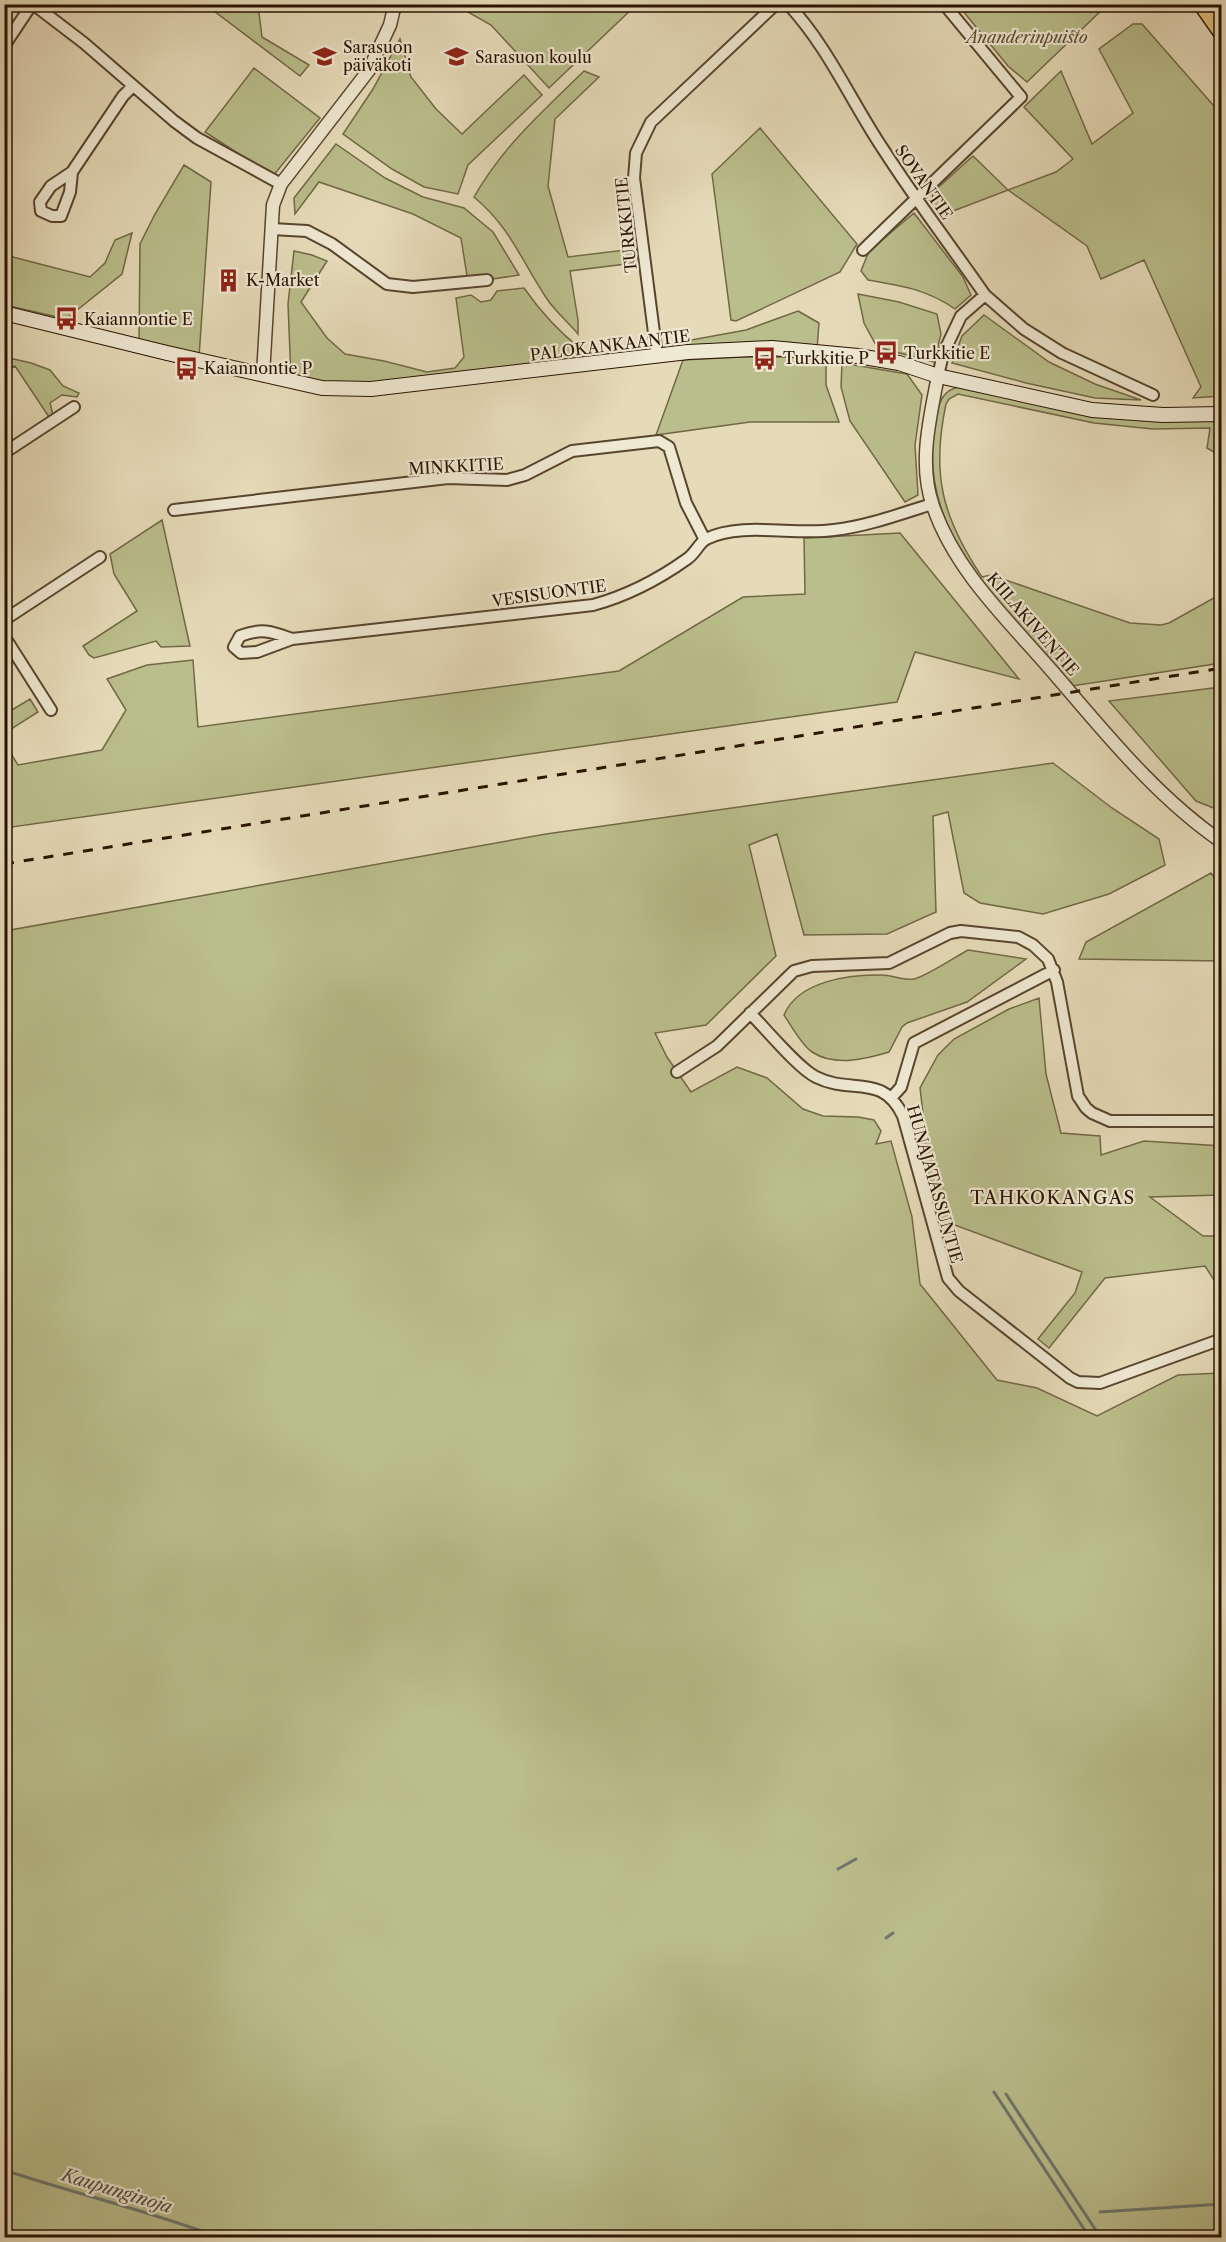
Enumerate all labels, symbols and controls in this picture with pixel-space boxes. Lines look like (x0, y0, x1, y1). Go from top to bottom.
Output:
park label: Ananderinpuisto (963, 27, 1088, 47)
place label: Sarasuon päiväkoti (343, 37, 413, 75)
school or university icon: Sarasuon päiväkoti (312, 43, 338, 69)
school or university icon: Sarasuon koulu (444, 44, 470, 70)
place label: Sarasuon koulu (475, 47, 592, 67)
street label: SOVANTIE (891, 141, 957, 223)
street label: TURKKITIE (611, 176, 641, 274)
building icon: K-Market (215, 267, 241, 293)
place label: K-Market (246, 270, 320, 290)
bus stop icon: Kaiannontie E (53, 306, 79, 332)
place label: Kaiannontie E (84, 309, 193, 329)
street label: PALOKANKAANTIE (529, 325, 691, 365)
bus stop icon: Turkkitie E (873, 340, 899, 366)
place label: Turkkitie E (904, 343, 990, 363)
bus stop icon: Turkkitie P (752, 345, 778, 371)
place label: Turkkitie P (783, 348, 869, 368)
bus stop icon: Kaiannontie P (173, 355, 199, 381)
place label: Kaiannontie P (204, 358, 313, 378)
street label: MINKKITIE (408, 454, 504, 478)
street label: KIILAKIVENTIE (983, 568, 1083, 680)
street label: VESISUONTIE (489, 575, 608, 611)
street label: HUNAJATASSUNTIE (903, 1103, 967, 1265)
district label: TAHKOKANGAS (970, 1187, 1136, 1209)
water label: Kaupunginoja (57, 2163, 175, 2218)

